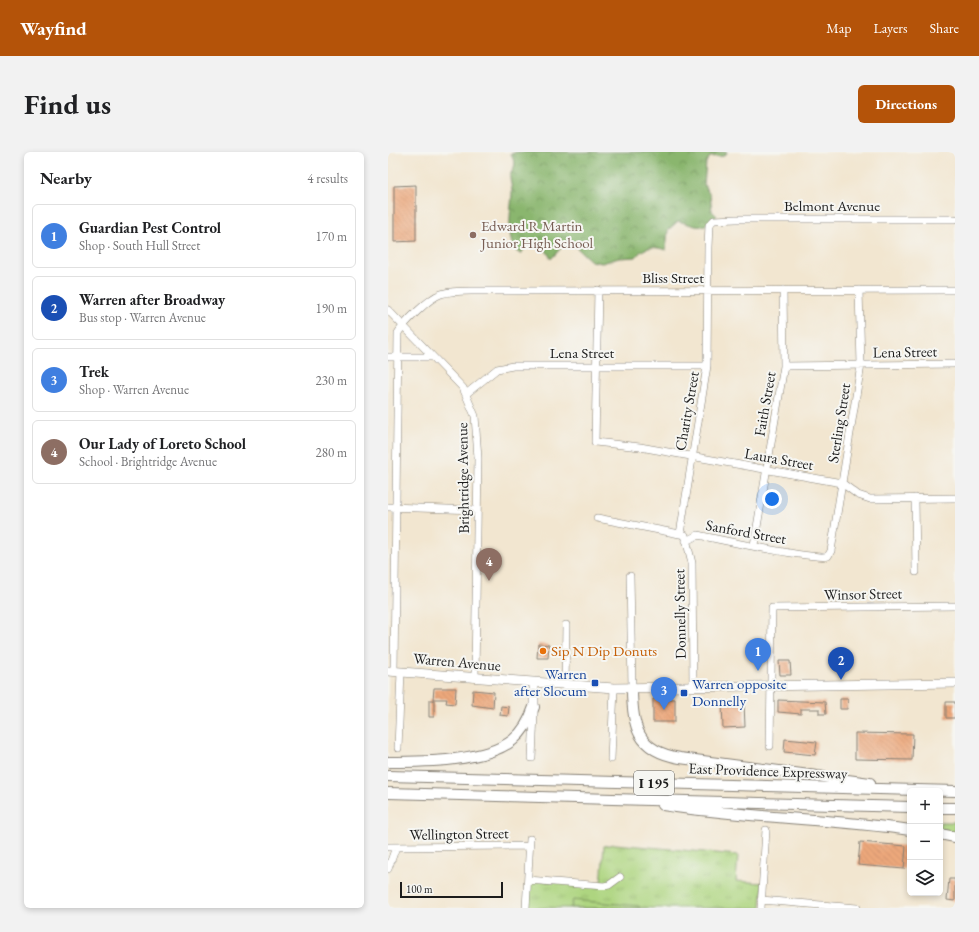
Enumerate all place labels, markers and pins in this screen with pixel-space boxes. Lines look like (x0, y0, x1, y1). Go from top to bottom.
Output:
place label: Edward R Martin Junior High School (479, 216, 594, 252)
marker: Edward R Martin Junior High School (468, 230, 478, 240)
pin: 4 (476, 548, 502, 581)
pin: 1 (745, 638, 771, 671)
place label: Sip N Dip Donuts (551, 641, 657, 660)
marker: Sip N Dip Donuts (538, 646, 548, 656)
pin: 2 (828, 647, 854, 680)
place label: Warren after Slocum (514, 664, 587, 700)
place label: Warren opposite Donnelly (692, 674, 787, 710)
pin: 3 (651, 677, 677, 710)
marker: Warren after Slocum (590, 678, 600, 688)
marker: Warren opposite Donnelly (679, 688, 689, 698)

